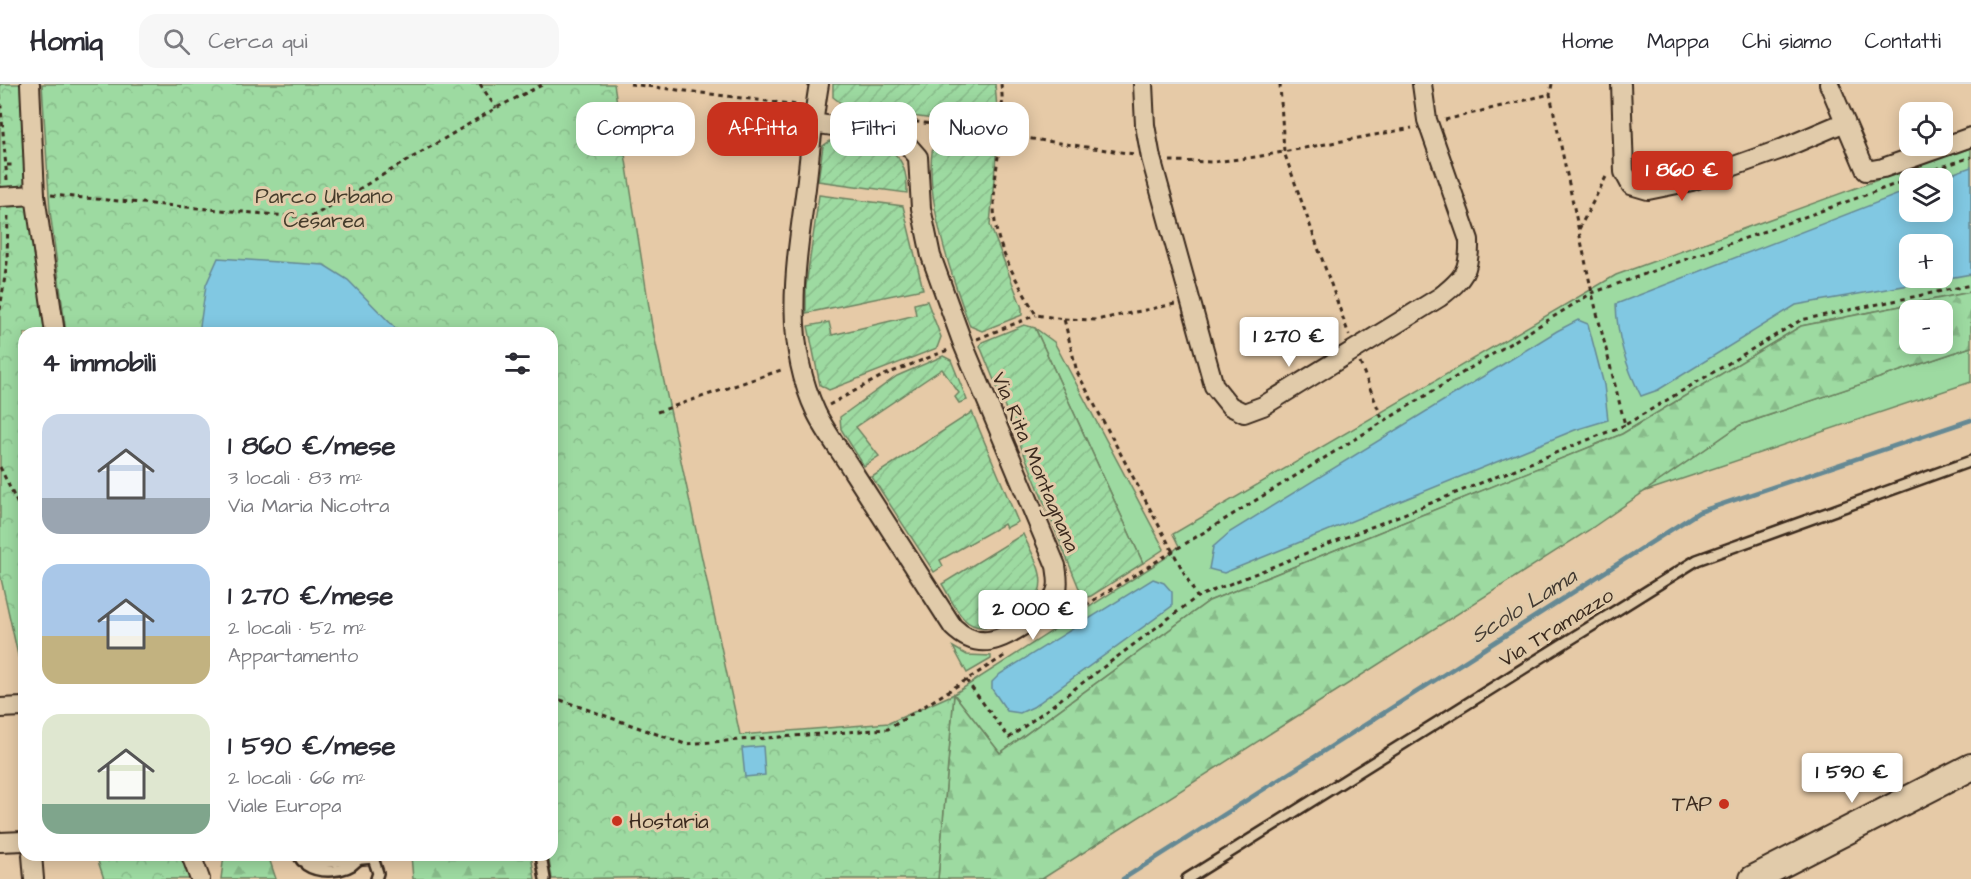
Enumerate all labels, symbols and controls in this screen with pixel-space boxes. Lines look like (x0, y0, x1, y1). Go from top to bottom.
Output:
search box (139, 14, 559, 68)
text: Homiq (30, 22, 103, 61)
icon: search (160, 25, 193, 58)
text: Cerca qui (208, 26, 307, 57)
text: Home (1562, 27, 1614, 56)
text: Mappa (1647, 27, 1709, 56)
text: Chi siamo (1742, 27, 1831, 56)
text: Contatti (1864, 27, 1941, 56)
chip: Compra (576, 102, 695, 156)
chip: Affitta (707, 102, 818, 156)
chip: Filtri (830, 102, 917, 156)
chip: Nuovo (929, 102, 1029, 156)
map controls (1899, 102, 1953, 354)
button: locate (1899, 102, 1953, 156)
pin: 1 860 € (1627, 151, 1737, 202)
text: 1 860 € (1646, 156, 1718, 184)
button: layers (1899, 168, 1953, 222)
park label: Parco Urbano Cesarea (255, 182, 393, 235)
button: + (1899, 234, 1953, 288)
button: − (1899, 300, 1953, 354)
pin: 1 270 € (1234, 317, 1344, 368)
text: 1 270 € (1254, 322, 1324, 350)
text: 4 immobili (42, 345, 156, 381)
icon: filters (501, 347, 534, 380)
street label: Via Rita Montagnana (983, 368, 1087, 558)
text: 1 860 €/mese (228, 428, 396, 464)
icon: home (90, 438, 162, 510)
text: 3 locali · 83 m² (228, 464, 363, 492)
text: Via Maria Nicotra (228, 492, 389, 520)
water label: Scolo Lama (1465, 560, 1584, 651)
text: 1 270 €/mese (228, 578, 393, 614)
street label: Via Tramazzo (1493, 580, 1619, 674)
icon: home (90, 588, 162, 660)
pin: 2 000 € (978, 590, 1088, 641)
text: 2 000 € (992, 595, 1074, 623)
text: 2 locali · 52 m² (228, 614, 366, 642)
text: Appartamento (228, 642, 358, 670)
text: 1 590 €/mese (228, 728, 396, 764)
icon: home (90, 738, 162, 810)
pin: 1 590 € (1797, 753, 1907, 804)
text: 1 590 € (1816, 758, 1888, 786)
text: 2 locali · 66 m² (228, 764, 366, 792)
place label: TAP (1672, 790, 1713, 819)
text: Viale Europa (228, 792, 341, 820)
marker: TAP (1717, 797, 1731, 811)
place label: Hostaria (629, 807, 709, 836)
marker: Hostaria (610, 814, 624, 828)

